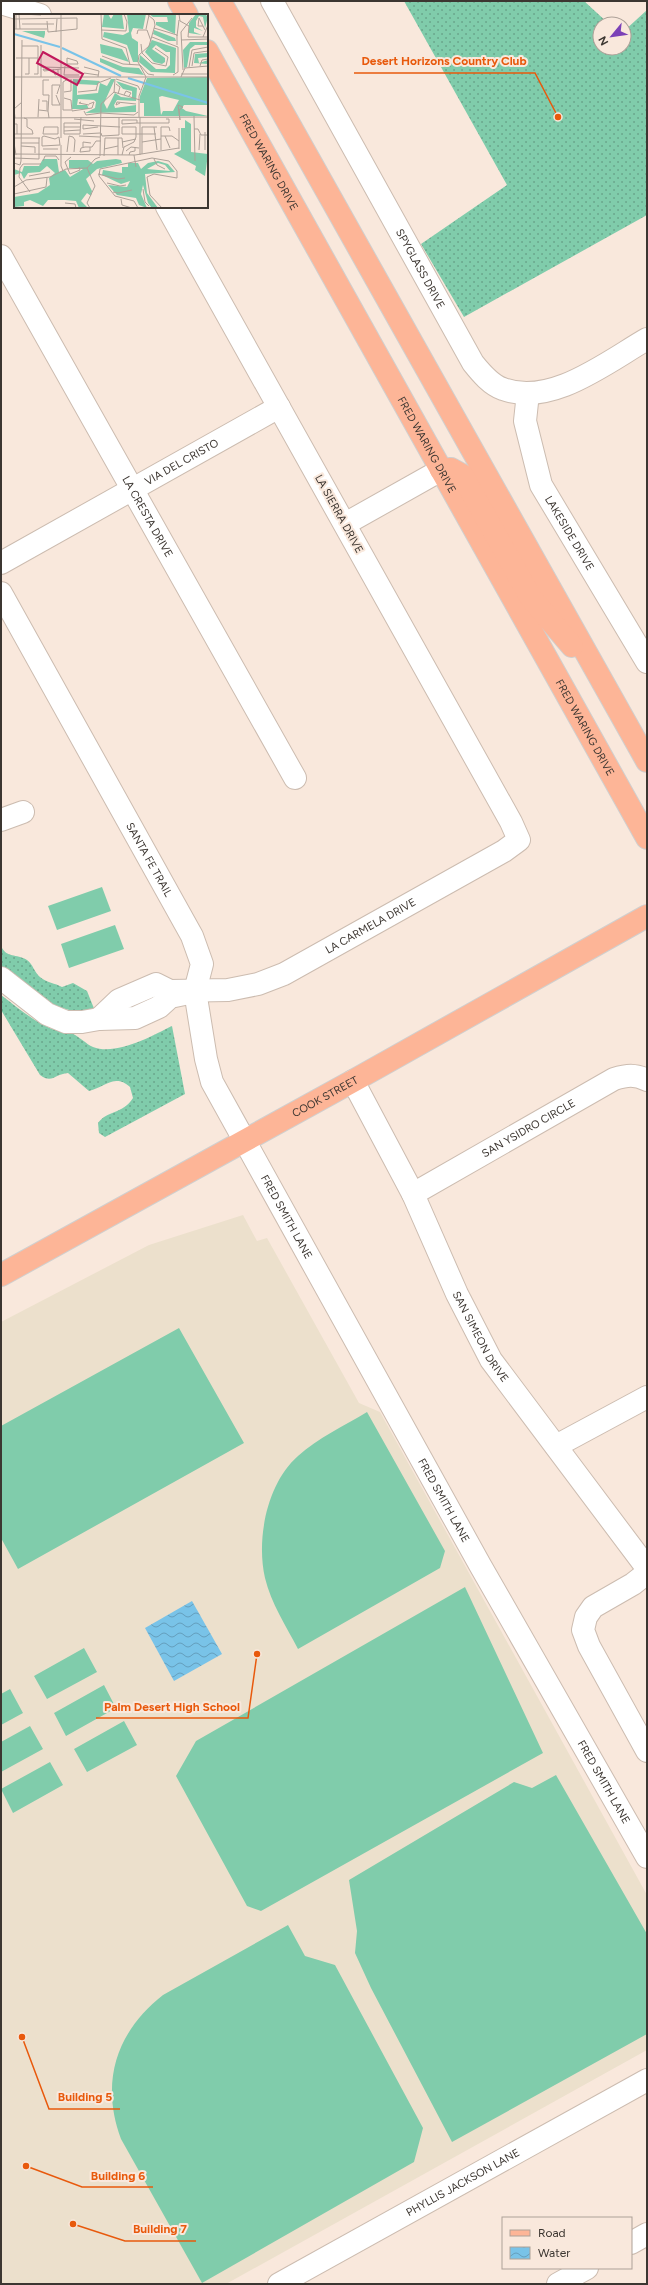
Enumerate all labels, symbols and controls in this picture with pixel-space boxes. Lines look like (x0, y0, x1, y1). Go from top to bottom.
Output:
inset map (14, 14, 208, 208)
north arrow (592, 16, 632, 56)
text: N (596, 34, 611, 47)
callout: Desert Horizons Country Club (354, 49, 535, 73)
text: Desert Horizons Country Club (361, 54, 527, 68)
street label: FRED WARING DRIVE (237, 111, 301, 212)
street label: SPYGLASS DRIVE (393, 226, 448, 311)
street label: FRED WARING DRIVE (395, 394, 459, 495)
street label: VIA DEL CRISTO (142, 436, 221, 488)
street label: LA SIERRA DRIVE (312, 473, 366, 555)
street label: LA CRESTA DRIVE (120, 474, 176, 559)
street label: LAKESIDE DRIVE (542, 493, 597, 573)
street label: FRED WARING DRIVE (553, 677, 617, 778)
street label: SANTA FE TRAIL (124, 820, 175, 899)
street label: LA CARMELA DRIVE (323, 895, 418, 956)
street label: COOK STREET (290, 1073, 360, 1120)
street label: SAN YSIDRO CIRCLE (479, 1096, 577, 1160)
street label: FRED SMITH LANE (258, 1173, 315, 1261)
street label: SAN SIMEON DRIVE (450, 1289, 512, 1385)
street label: FRED SMITH LANE (415, 1456, 472, 1544)
callout: Palm Desert High School (96, 1694, 248, 1718)
text: Palm Desert High School (104, 1700, 240, 1714)
street label: FRED SMITH LANE (575, 1738, 633, 1826)
callout: Building 5 (49, 2085, 120, 2109)
text: Building 5 (58, 2090, 112, 2104)
street label: PHYLLIS JACKSON LANE (404, 2146, 522, 2219)
callout: Building 6 (82, 2163, 153, 2187)
text: Building 6 (91, 2169, 145, 2183)
callout: Building 7 (125, 2217, 196, 2241)
legend (502, 2217, 632, 2269)
text: Building 7 (133, 2222, 187, 2236)
text: Road (538, 2226, 566, 2240)
text: Water (538, 2246, 570, 2260)

